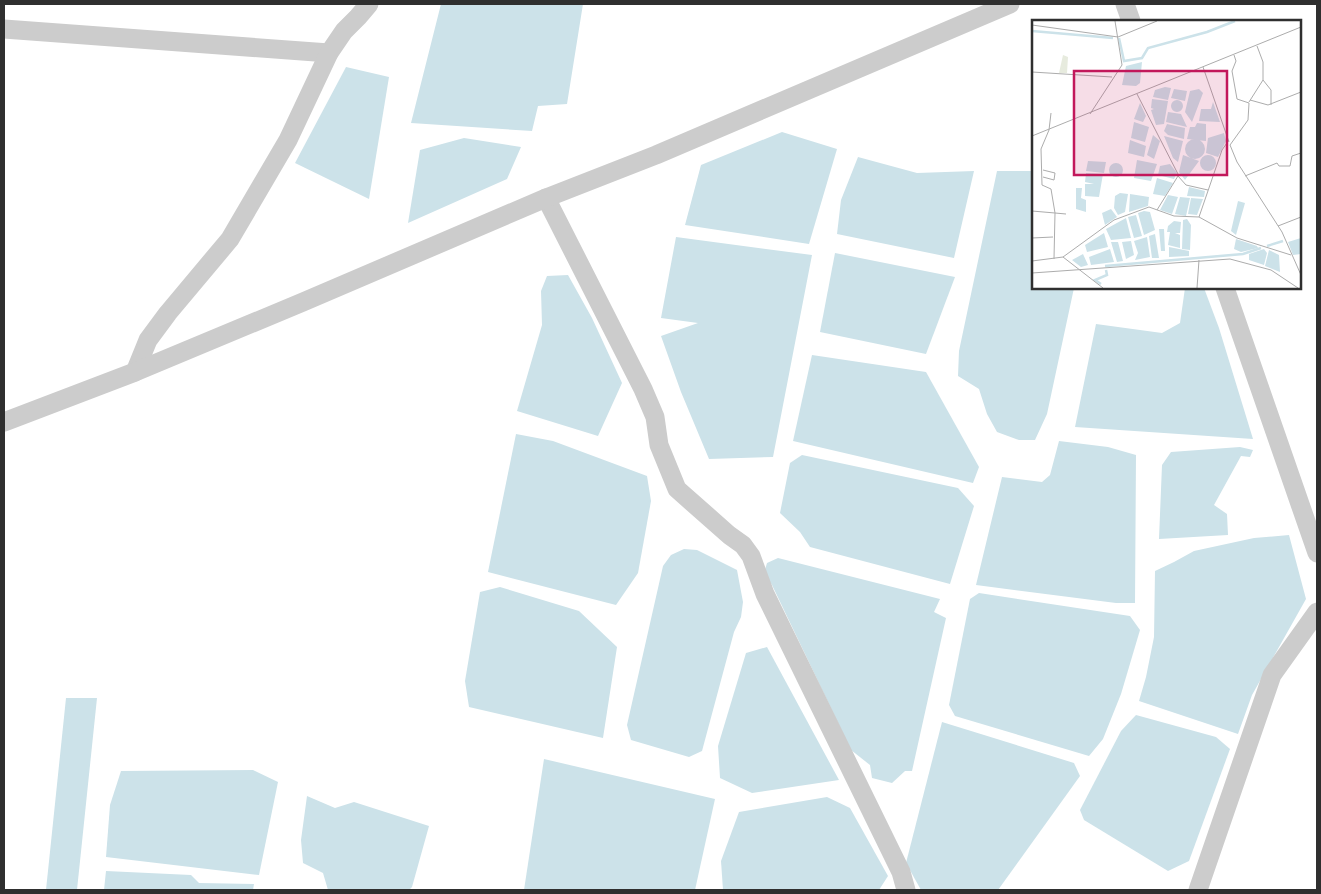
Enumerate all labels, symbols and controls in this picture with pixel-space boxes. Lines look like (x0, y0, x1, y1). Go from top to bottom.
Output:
inset map (1032, 20, 1301, 289)

